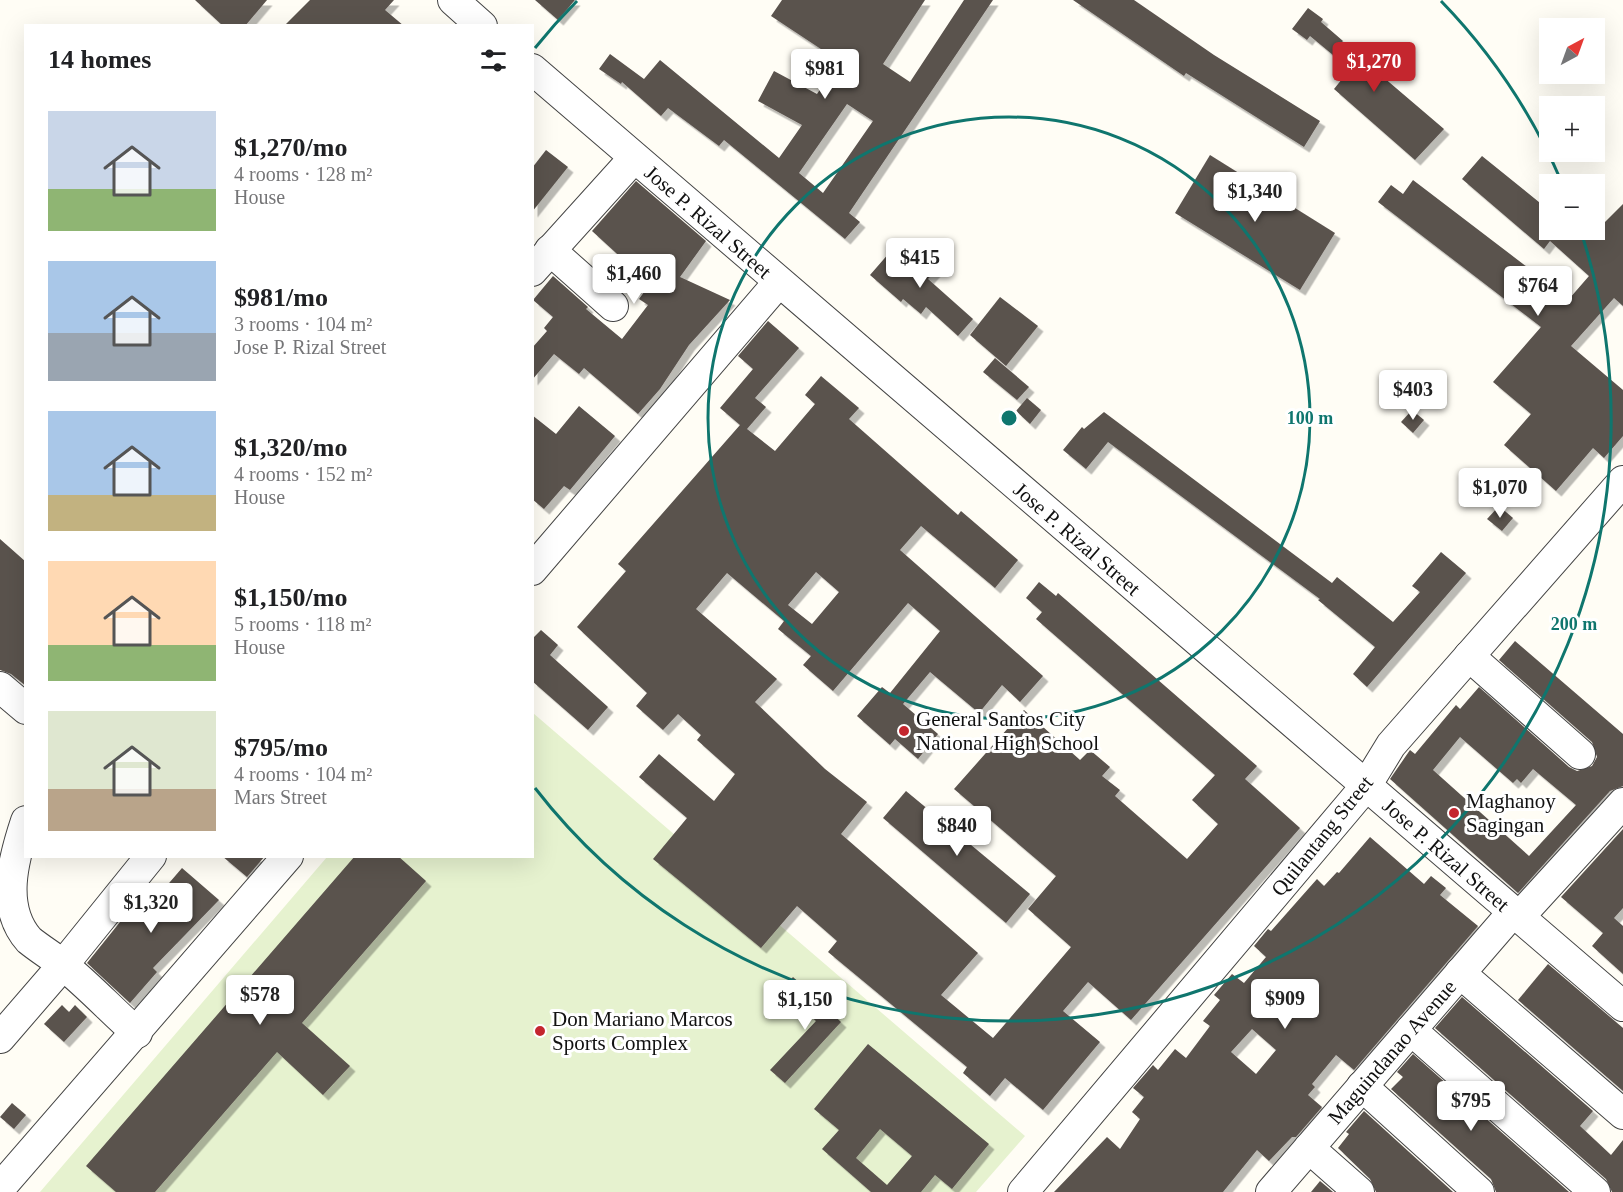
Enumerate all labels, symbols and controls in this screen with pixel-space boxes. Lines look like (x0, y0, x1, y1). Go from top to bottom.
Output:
north arrow (1539, 18, 1605, 84)
map controls (1539, 18, 1605, 240)
pin: $1,270 (1325, 42, 1423, 93)
icon: filters (477, 44, 510, 77)
text: 14 homes (48, 45, 151, 74)
pin: $981 (789, 49, 861, 100)
text: $1,270 (1347, 50, 1402, 72)
text: $981 (805, 57, 845, 79)
button: + (1539, 96, 1605, 162)
text: $1,270/mo (234, 133, 347, 162)
icon: home (96, 135, 168, 207)
street label: Jose P. Rizal Street (640, 161, 776, 284)
text: 4 rooms · 128 m² (234, 163, 372, 185)
pin: $1,340 (1206, 172, 1304, 223)
button: − (1539, 174, 1605, 240)
text: $1,340 (1228, 180, 1283, 202)
text: House (234, 186, 285, 208)
pin: $415 (884, 238, 956, 289)
text: $415 (900, 246, 940, 268)
pin: $1,460 (585, 254, 683, 305)
text: $1,460 (607, 262, 662, 284)
pin: $764 (1502, 266, 1574, 317)
text: $764 (1518, 274, 1558, 296)
text: $981/mo (234, 283, 328, 312)
icon: home (96, 285, 168, 357)
text: 3 rooms · 104 m² (234, 313, 372, 335)
text: Jose P. Rizal Street (234, 336, 386, 358)
pin: $403 (1377, 370, 1449, 421)
text: $403 (1393, 378, 1433, 400)
centre of rings (999, 408, 1019, 428)
text: 100 m (1287, 408, 1333, 428)
text: $1,320/mo (234, 433, 347, 462)
icon: home (96, 435, 168, 507)
text: 4 rooms · 152 m² (234, 463, 372, 485)
pin: $1,070 (1451, 468, 1549, 519)
text: $1,070 (1473, 476, 1528, 498)
street label: Jose P. Rizal Street (1009, 478, 1145, 601)
text: House (234, 486, 285, 508)
text: $1,150/mo (234, 583, 347, 612)
icon: home (96, 585, 168, 657)
text: 5 rooms · 118 m² (234, 613, 371, 635)
text: 200 m (1551, 614, 1597, 634)
text: House (234, 636, 285, 658)
place label: General Santos City National High School (916, 707, 1099, 755)
marker: General Santos City National High School (897, 724, 911, 738)
text: $795/mo (234, 733, 328, 762)
icon: home (96, 735, 168, 807)
text: 4 rooms · 104 m² (234, 763, 372, 785)
street label: Quilantang Street (1266, 771, 1378, 901)
text: Mars Street (234, 786, 327, 808)
place label: Maghanoy Sagingan (1466, 789, 1556, 837)
street label: Jose P. Rizal Street (1378, 794, 1514, 917)
pin: $840 (921, 806, 993, 857)
marker: Maghanoy Sagingan (1447, 806, 1461, 820)
text: $840 (937, 814, 977, 836)
pin: $1,320 (102, 883, 200, 934)
text: $1,320 (124, 891, 179, 913)
pin: $578 (224, 975, 296, 1026)
street label: Maguindanao Avenue (1323, 975, 1461, 1129)
pin: $909 (1249, 979, 1321, 1030)
pin: $1,150 (756, 980, 854, 1031)
text: $578 (240, 983, 280, 1005)
text: $909 (1265, 987, 1305, 1009)
text: $1,150 (778, 988, 833, 1010)
place label: Don Mariano Marcos Sports Complex (552, 1007, 733, 1055)
marker: Don Mariano Marcos Sports Complex (533, 1024, 547, 1038)
pin: $795 (1435, 1081, 1507, 1132)
text: $795 (1451, 1089, 1491, 1111)

